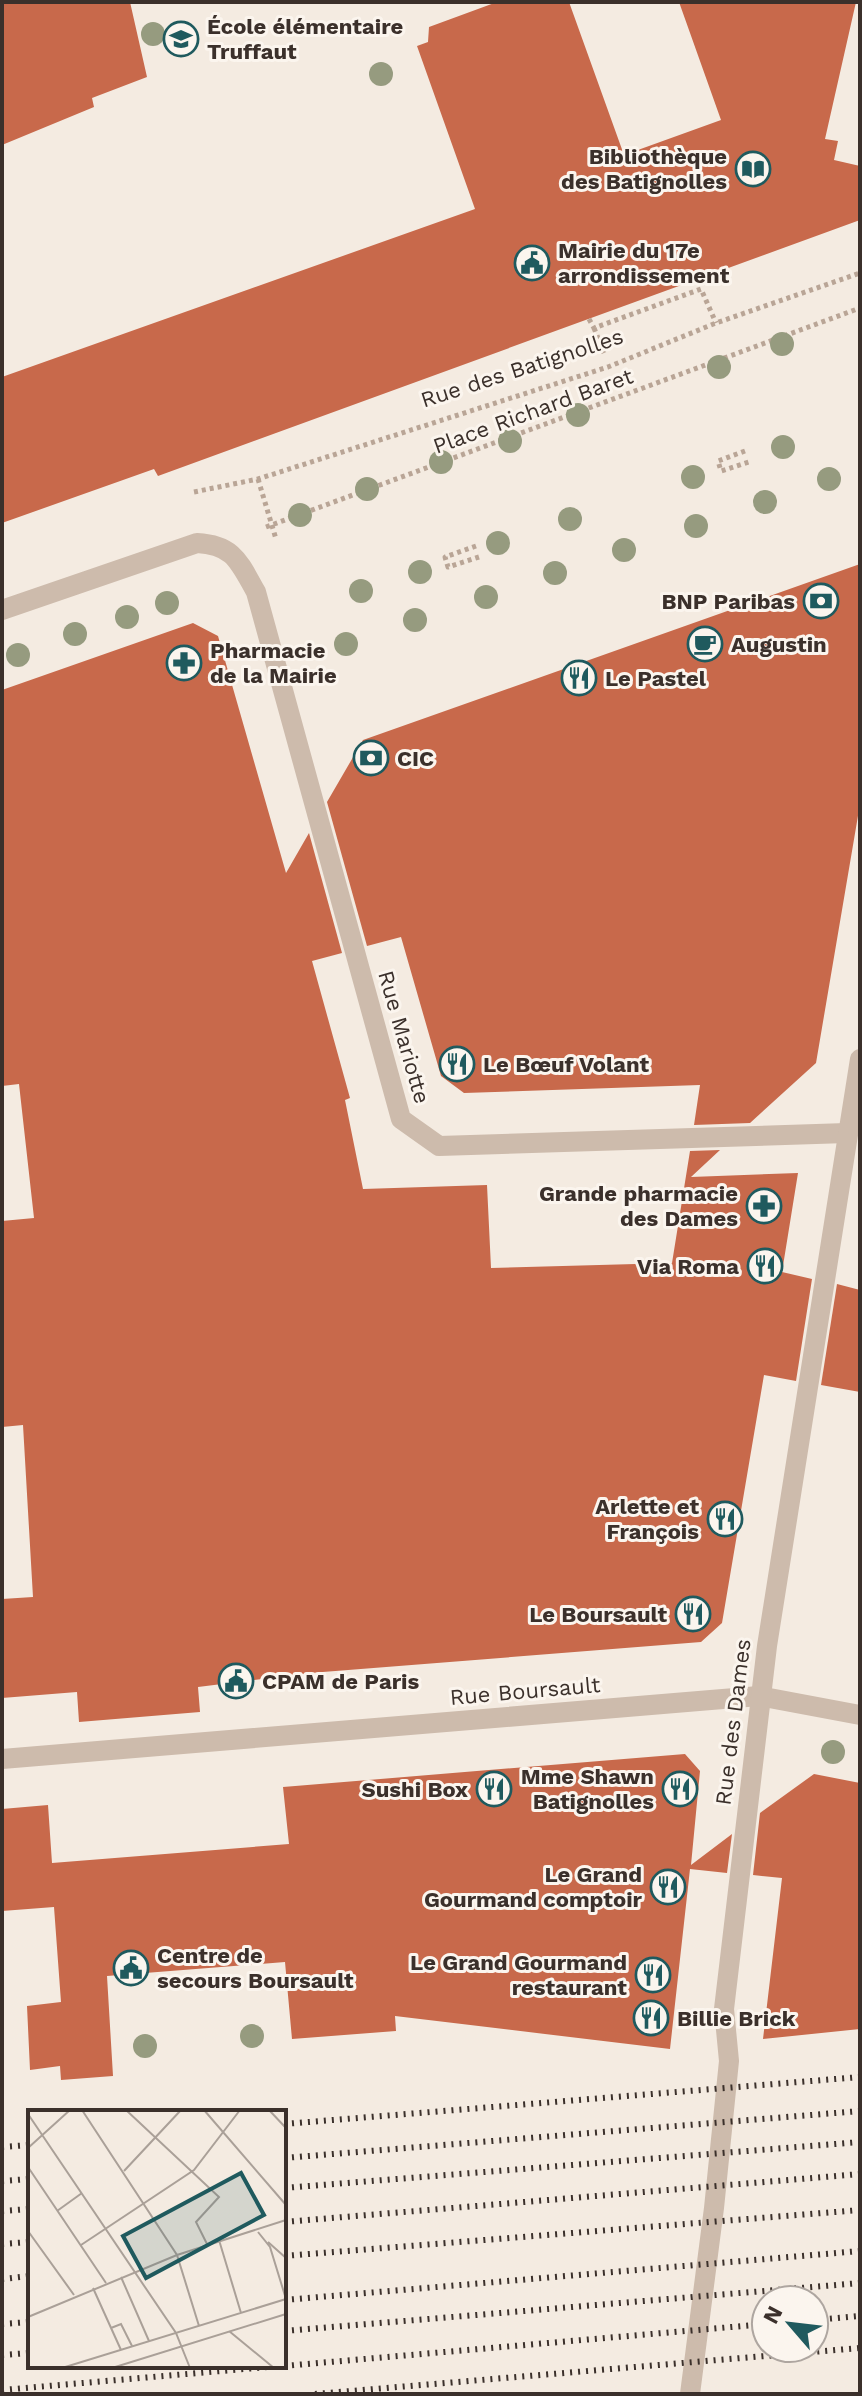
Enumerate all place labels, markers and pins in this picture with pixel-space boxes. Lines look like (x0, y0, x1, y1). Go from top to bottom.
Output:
place label: École élémentaire Truffaut (207, 14, 403, 64)
school or university icon: École élémentaire Truffaut (162, 20, 200, 58)
place label: Bibliothèque des Batignolles (561, 144, 727, 194)
library icon: Bibliothèque des Batignolles (734, 150, 772, 188)
place label: Mairie du 17e arrondissement (558, 238, 730, 288)
public building icon: Mairie du 17e arrondissement (513, 244, 551, 282)
bank icon: BNP Paribas (802, 582, 840, 620)
place label: BNP Paribas (661, 589, 795, 614)
cafe icon: Augustin (686, 625, 724, 663)
place label: Augustin (731, 632, 827, 657)
place label: Pharmacie de la Mairie (210, 638, 337, 688)
pharmacy icon: Pharmacie de la Mairie (165, 644, 203, 682)
restaurant icon: Le Pastel (560, 659, 598, 697)
place label: Le Pastel (605, 666, 707, 691)
bank icon: CIC (352, 739, 390, 777)
place label: CIC (397, 746, 434, 771)
restaurant icon: Le Bœuf Volant (438, 1045, 476, 1083)
place label: Le Bœuf Volant (483, 1052, 650, 1077)
place label: Grande pharmacie des Dames (539, 1181, 738, 1231)
pharmacy icon: Grande pharmacie des Dames (745, 1187, 783, 1225)
restaurant icon: Via Roma (746, 1247, 784, 1285)
place label: Via Roma (637, 1254, 739, 1279)
place label: Arlette et François (595, 1494, 699, 1544)
restaurant icon: Arlette et François (706, 1500, 744, 1538)
restaurant icon: Le Boursault (674, 1595, 712, 1633)
place label: Le Boursault (529, 1602, 667, 1627)
public building icon: CPAM de Paris (217, 1662, 255, 1700)
place label: CPAM de Paris (262, 1669, 420, 1694)
place label: Mme Shawn Batignolles (521, 1764, 654, 1814)
restaurant icon: Sushi Box (475, 1770, 513, 1808)
restaurant icon: Mme Shawn Batignolles (661, 1770, 699, 1808)
place label: Sushi Box (362, 1777, 468, 1802)
place label: Le Grand Gourmand comptoir (424, 1862, 643, 1912)
restaurant icon: Le Grand Gourmand comptoir (649, 1868, 687, 1906)
place label: Centre de secours Boursault (157, 1943, 354, 1993)
public building icon: Centre de secours Boursault (112, 1949, 150, 1987)
place label: Le Grand Gourmand restaurant (410, 1950, 627, 2000)
restaurant icon: Le Grand Gourmand restaurant (634, 1956, 672, 1994)
restaurant icon: Billie Brick (632, 1999, 670, 2037)
place label: Billie Brick (677, 2006, 796, 2031)

